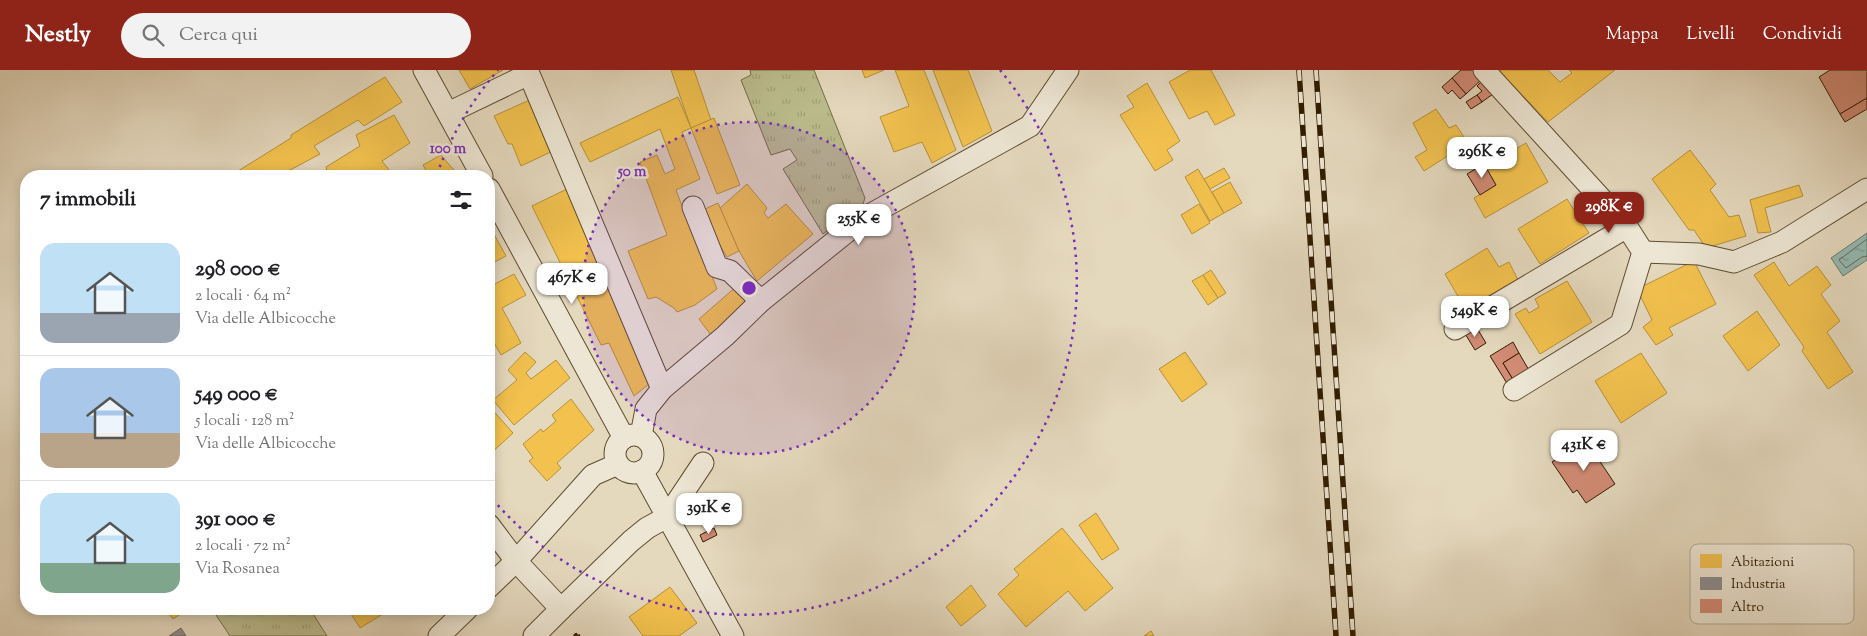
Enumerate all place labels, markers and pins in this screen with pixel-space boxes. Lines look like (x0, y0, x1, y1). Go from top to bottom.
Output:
pin: 296K € (1441, 136, 1523, 179)
pin: 298K € (1568, 191, 1650, 234)
pin: 255K € (818, 204, 900, 246)
pin: 467K € (531, 262, 613, 305)
centre of rings (740, 279, 758, 297)
pin: 549K € (1434, 296, 1516, 338)
pin: 431K € (1543, 430, 1625, 472)
pin: 391K € (668, 492, 750, 535)

